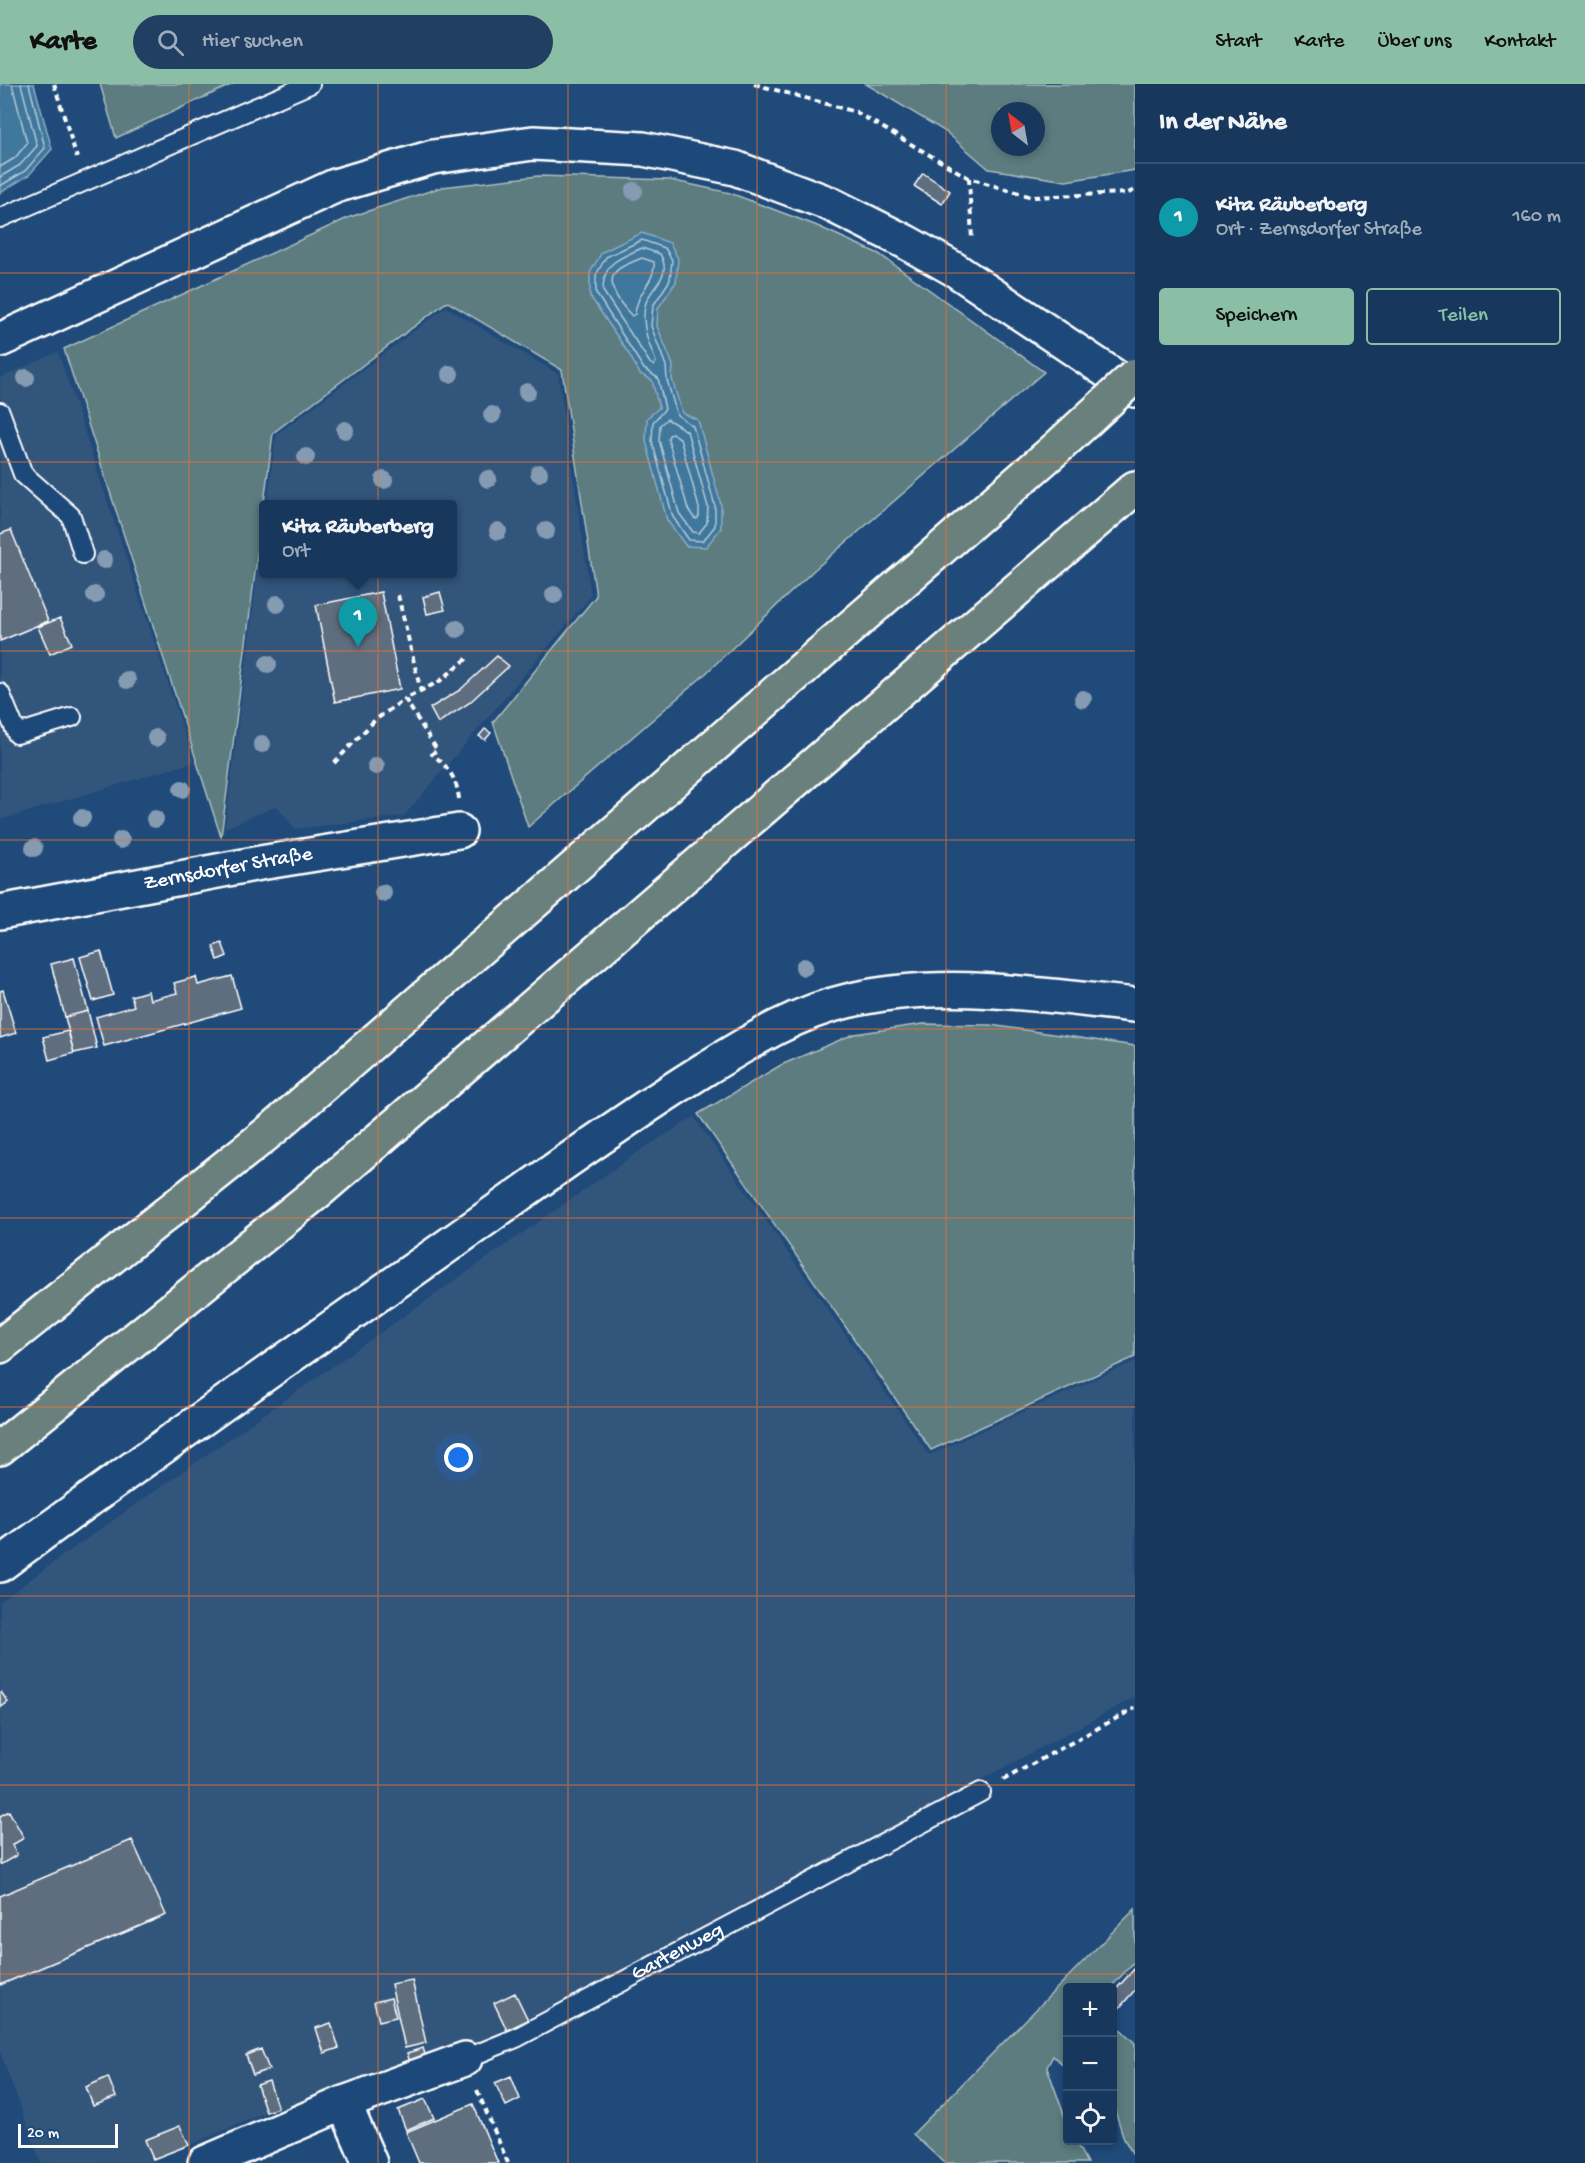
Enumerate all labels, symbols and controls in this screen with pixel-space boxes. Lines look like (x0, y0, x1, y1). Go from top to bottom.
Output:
search box (133, 15, 553, 69)
text: Karte (30, 26, 97, 59)
icon: search (154, 26, 187, 59)
text: Hier suchen (202, 29, 303, 55)
text: Start (1215, 30, 1261, 55)
text: Karte (1294, 30, 1344, 55)
text: Über uns (1377, 30, 1451, 55)
text: Kontakt (1484, 30, 1555, 55)
north arrow (991, 102, 1045, 156)
text: In der Nähe (1159, 108, 1287, 139)
text: Kita Räuberberg (1216, 193, 1367, 219)
text: 1 (1174, 206, 1183, 229)
text: 160 m (1512, 206, 1561, 229)
text: Ort · Zernsdorfer Straße (1216, 219, 1422, 242)
button: Speichern (1159, 288, 1354, 345)
button: Teilen (1366, 288, 1561, 345)
popup (259, 500, 457, 578)
text: Kita Räuberberg (282, 515, 434, 541)
text: Ort (282, 541, 310, 564)
pin: 1 (338, 598, 378, 647)
street label: Zernsdorfer Straße (142, 842, 315, 897)
your location (444, 1443, 473, 1472)
street label: Gartenweg (627, 1918, 728, 1987)
map controls (1063, 1983, 1117, 2145)
button: + (1063, 1983, 1117, 2037)
button: − (1063, 2037, 1117, 2091)
button: locate (1063, 2091, 1117, 2145)
scale bar (18, 2121, 118, 2148)
text: 20 m (27, 2125, 59, 2144)

